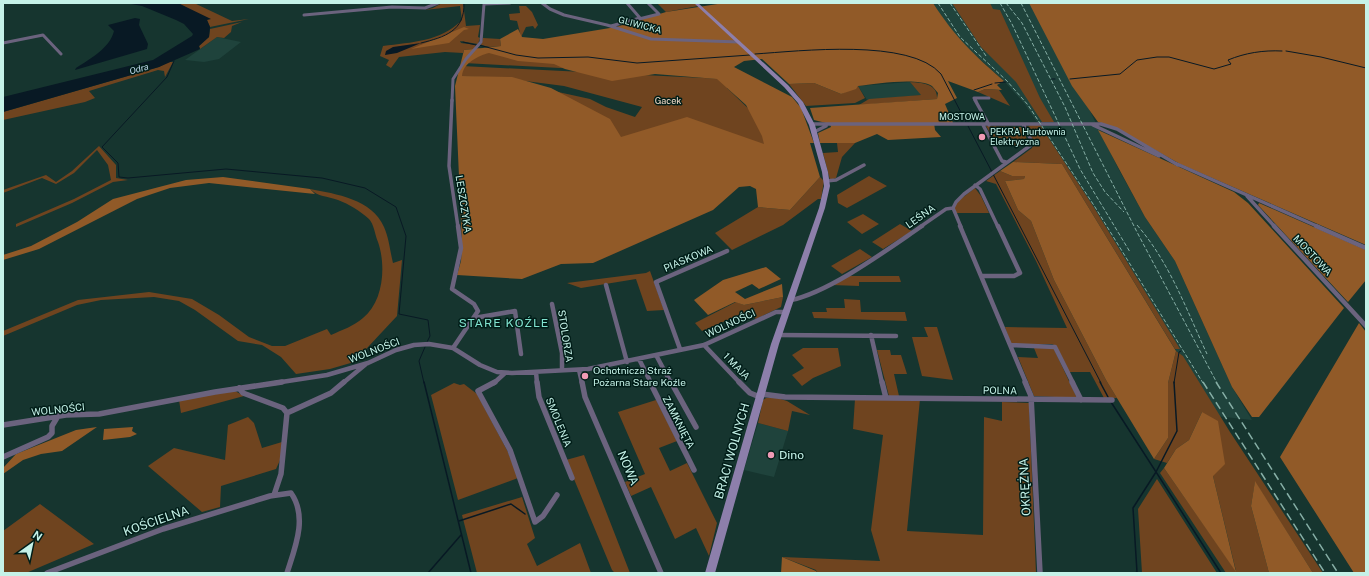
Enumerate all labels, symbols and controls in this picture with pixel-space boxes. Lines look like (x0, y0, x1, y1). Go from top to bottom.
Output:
street label: GLIWICKA (617, 13, 664, 36)
water label: Odra (128, 60, 150, 77)
park label: Gacek (655, 95, 681, 106)
street label: MOSTOWA (939, 111, 986, 122)
place label: PEKRA Hurtownia Elektryczna (990, 126, 1066, 147)
marker: PEKRA Hurtownia Elektryczna (977, 132, 987, 142)
street label: LESZCZYKA (454, 174, 474, 234)
street label: LEŚNA (903, 202, 937, 230)
street label: MOSTOWA (1291, 232, 1335, 278)
street label: PIASKOWA (662, 242, 714, 274)
street label: WOLNOŚCI (703, 306, 757, 340)
street label: STOLORZA (556, 309, 576, 363)
district label: STARE KOŹLE (459, 316, 549, 330)
street label: WOLNOŚCI (347, 335, 401, 365)
street label: 1 MAJA (721, 350, 753, 382)
place label: Ochotnicza Straż Pożarna Stare Koźle (593, 364, 686, 388)
marker: Ochotnicza Straż Pożarna Stare Koźle (580, 371, 590, 381)
street label: POLNA (983, 384, 1017, 396)
street label: ZAMKNIĘTA (660, 393, 698, 451)
street label: SMOLENIA (544, 395, 574, 449)
street label: WOLNOŚCI (31, 400, 85, 418)
street label: BRACI WOLNYCH (712, 401, 752, 501)
place label: Dino (779, 448, 804, 462)
street label: NOWA (614, 449, 642, 488)
marker: Dino (766, 450, 776, 460)
street label: OKRĘŻNA (1016, 457, 1034, 516)
street label: KOŚCIELNA (121, 503, 191, 539)
north arrow (12, 524, 52, 564)
text: N (31, 528, 44, 543)

